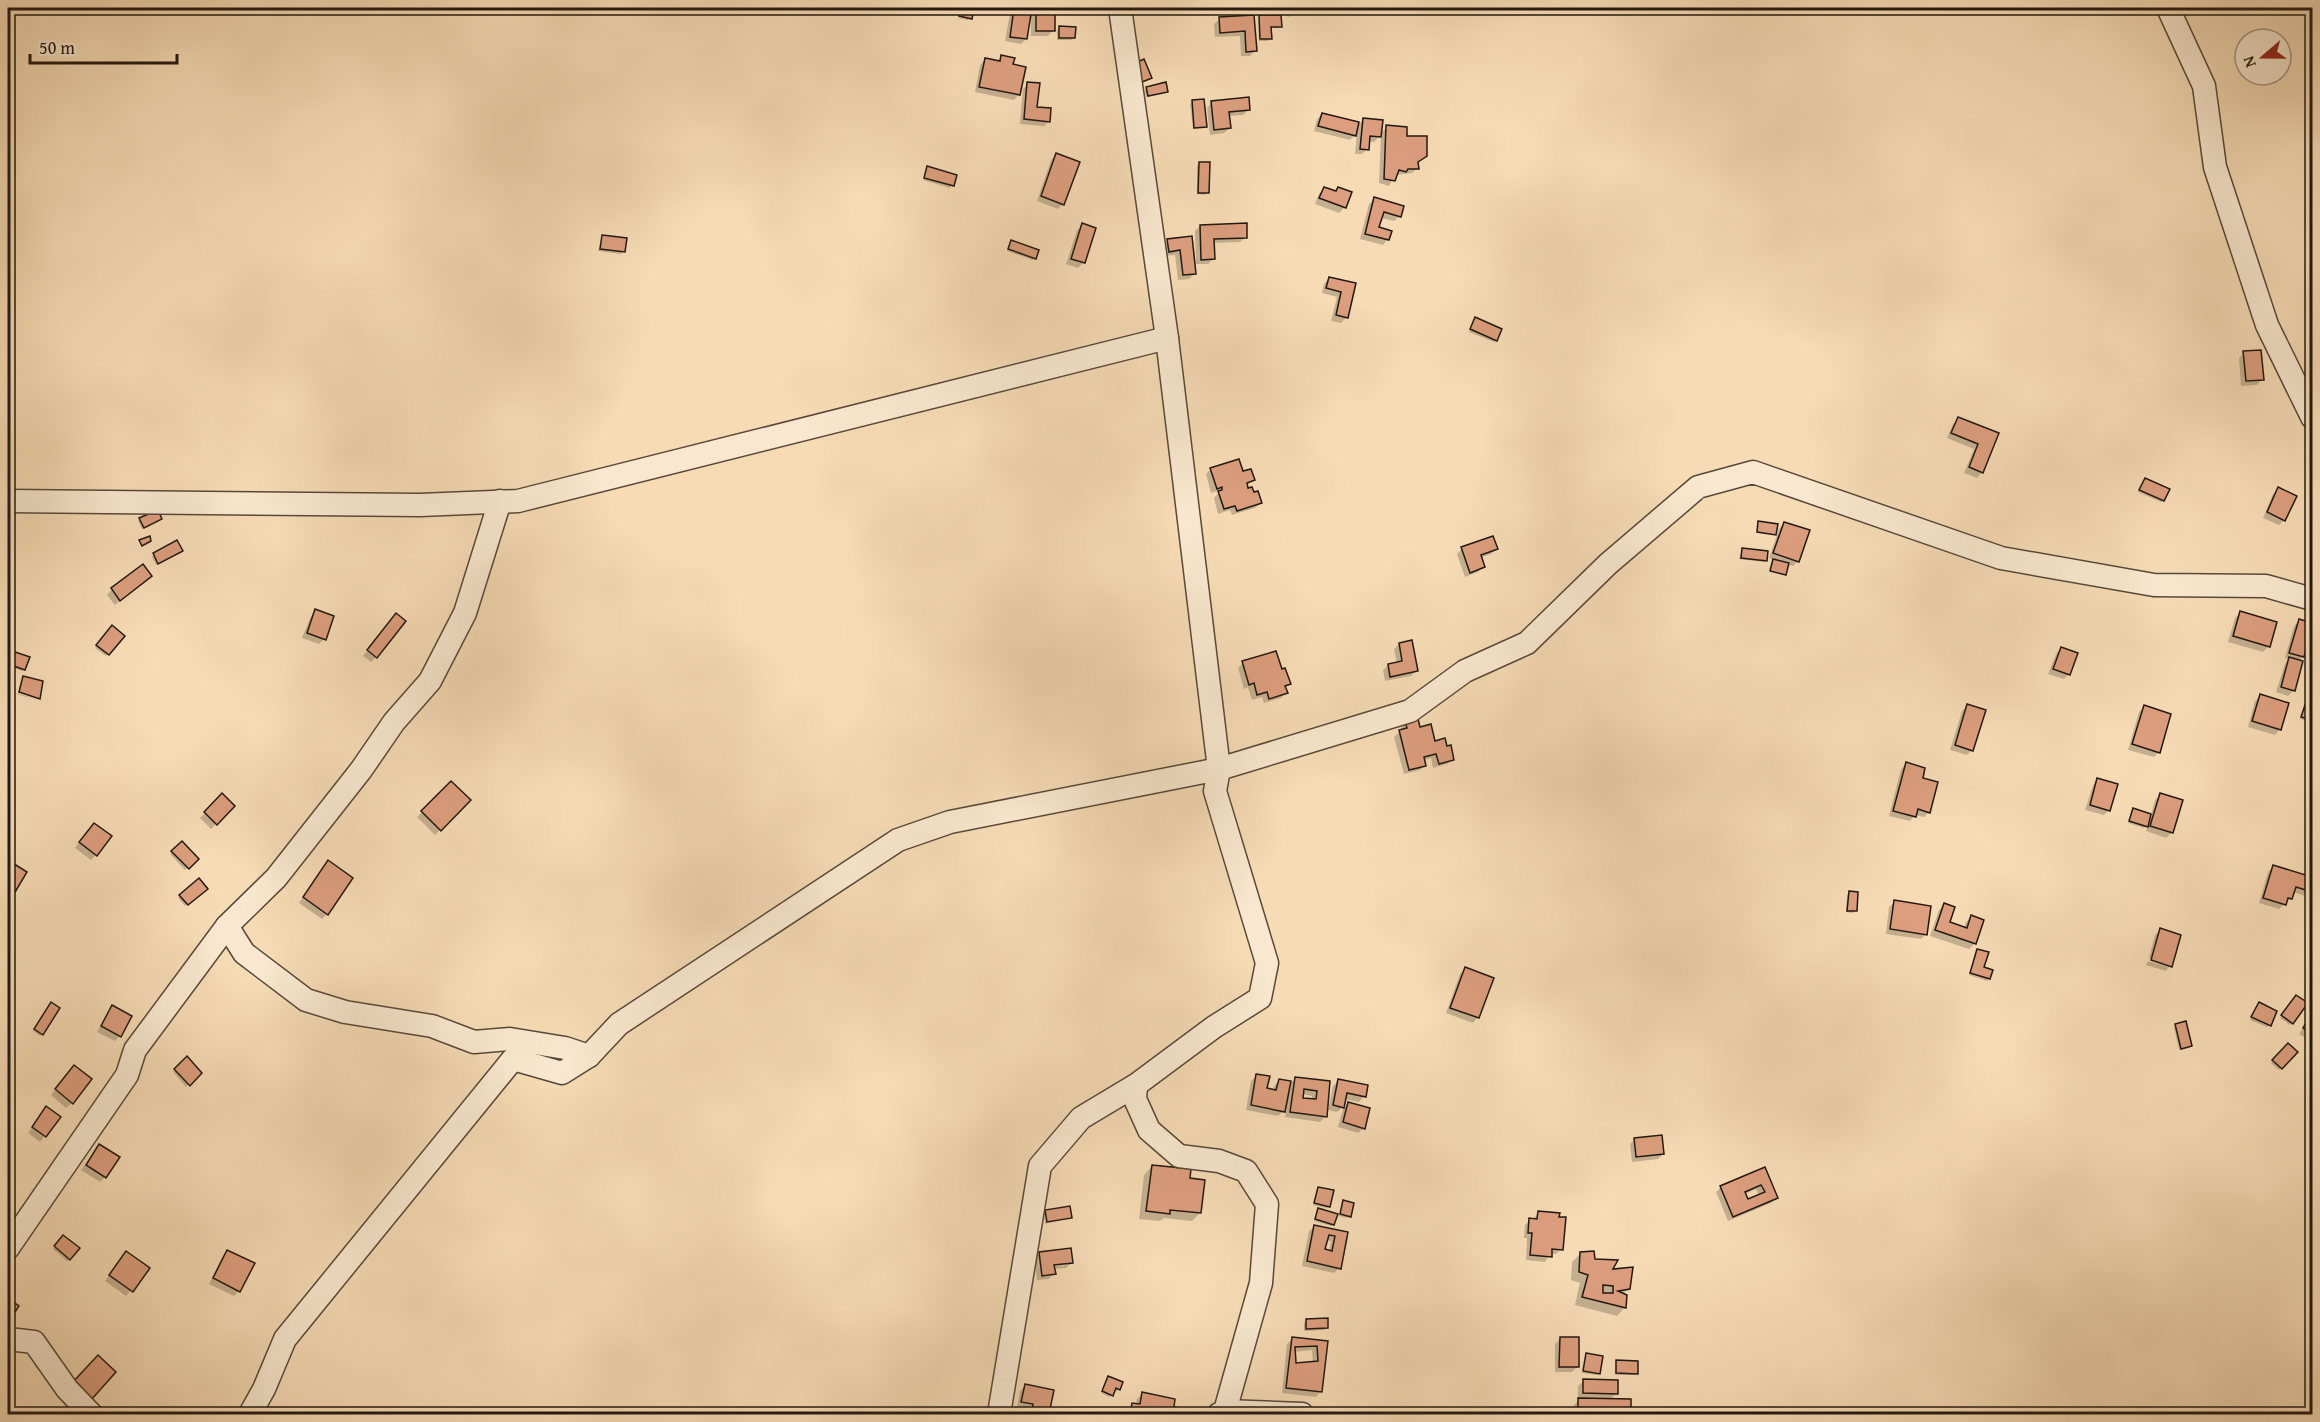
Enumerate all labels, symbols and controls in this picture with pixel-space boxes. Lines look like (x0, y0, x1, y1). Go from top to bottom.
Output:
scale bar (30, 27, 177, 65)
north arrow (2233, 27, 2293, 87)
text: 50 m (39, 34, 75, 61)
text: N (2236, 53, 2262, 71)

